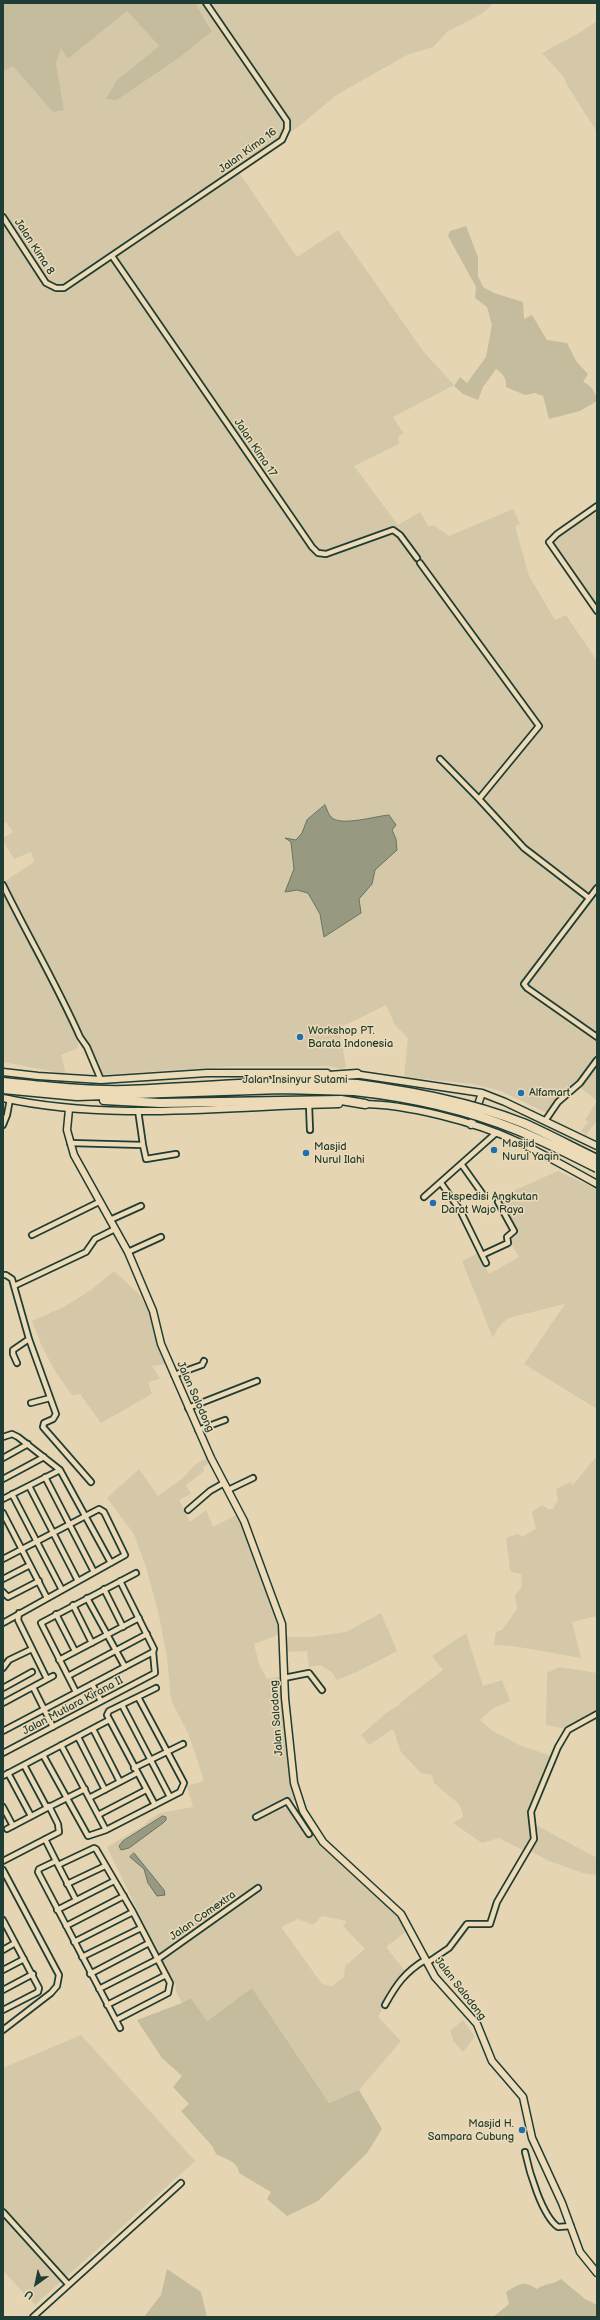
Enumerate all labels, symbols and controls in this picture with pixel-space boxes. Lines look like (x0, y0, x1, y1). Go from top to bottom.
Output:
street label: Jalan Kima 16 (216, 126, 280, 176)
street label: Jalan Kima 8 (11, 217, 57, 277)
street label: Jalan Kima 17 (231, 416, 279, 480)
place label: Workshop PT. Barata Indonesia (308, 1024, 393, 1050)
marker: Workshop PT. Barata Indonesia (295, 1032, 305, 1042)
street label: Jalan Insinyur Sutami (242, 1073, 348, 1087)
place label: Alfamart (529, 1086, 570, 1100)
marker: Alfamart (516, 1088, 526, 1098)
place label: Masjid Nurul Yaqin (502, 1137, 559, 1163)
place label: Masjid Nurul Ilahi (314, 1140, 365, 1166)
marker: Masjid Nurul Yaqin (489, 1145, 499, 1155)
marker: Masjid Nurul Ilahi (301, 1148, 311, 1158)
place label: Ekspedisi Angkutan Darat Wajo Raya (441, 1190, 538, 1216)
marker: Ekspedisi Angkutan Darat Wajo Raya (428, 1198, 438, 1208)
street label: Jalan Salodong (173, 1360, 217, 1434)
street label: Jalan Mutiara Kirana II (20, 1674, 126, 1738)
street label: Jalan Salodong (268, 1680, 286, 1756)
street label: Jalan Comextra (167, 1888, 239, 1944)
street label: Jalan Salodong (431, 1955, 489, 2023)
place label: Masjid H. Sampara Cubung (428, 2117, 514, 2143)
marker: Masjid H. Sampara Cubung (517, 2125, 527, 2135)
north arrow (16, 2264, 56, 2304)
text: U (22, 2287, 36, 2302)

